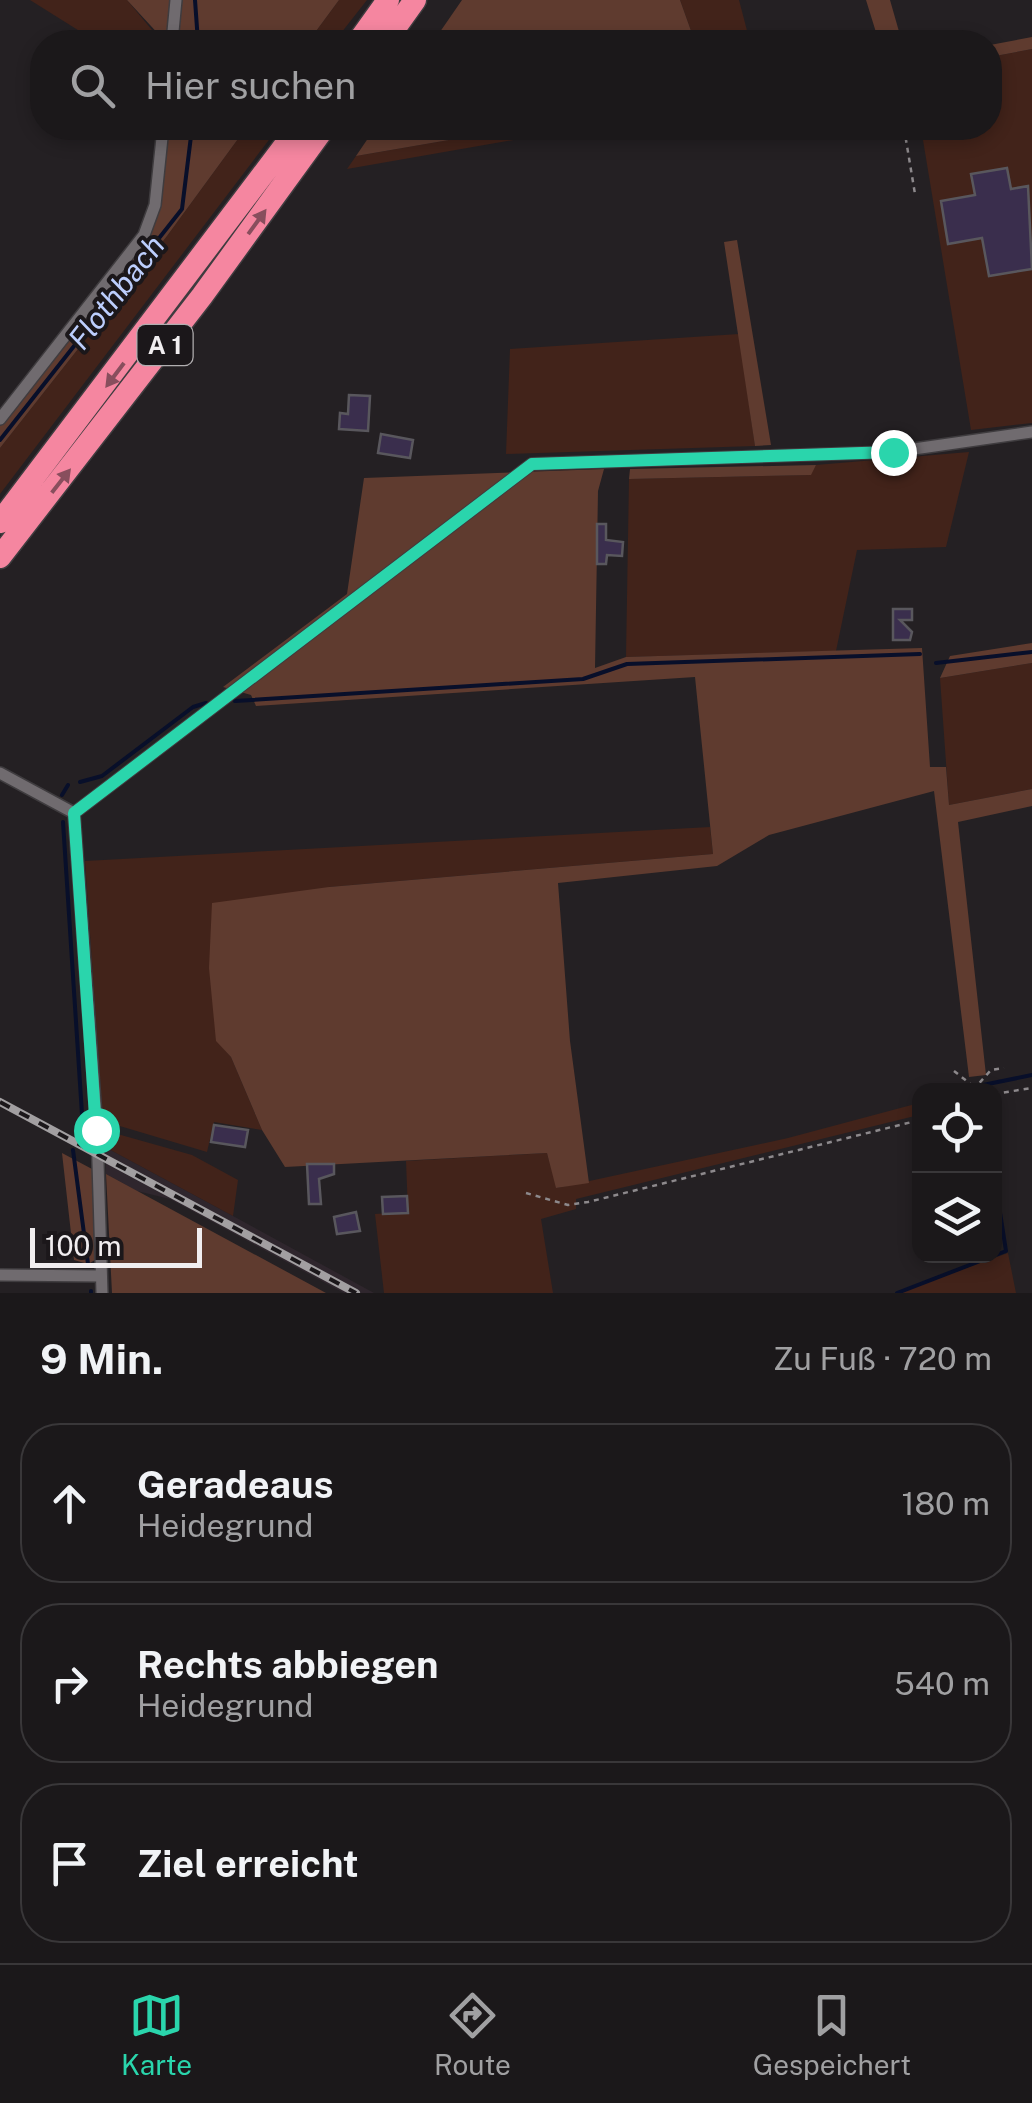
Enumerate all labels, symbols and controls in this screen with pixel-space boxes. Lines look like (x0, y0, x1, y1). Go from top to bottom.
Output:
search box (30, 30, 1002, 140)
icon: search (65, 58, 120, 113)
text: Hier suchen (145, 63, 356, 108)
one-way arrow (246, 209, 266, 235)
water label: Flothbach (60, 228, 172, 356)
road number: A 1 (138, 325, 192, 365)
one-way arrow (105, 362, 125, 388)
route end (871, 430, 917, 476)
one-way arrow (50, 468, 70, 494)
map controls (912, 1083, 1002, 1263)
button: locate (912, 1083, 1002, 1173)
route start (74, 1108, 120, 1154)
button: layers (912, 1173, 1002, 1263)
scale bar (30, 1223, 202, 1268)
text: 100 m (45, 1229, 122, 1262)
text: 9 Min. (40, 1334, 163, 1383)
text: Zu Fuß · 720 m (773, 1340, 992, 1377)
text: Geradeaus (137, 1462, 334, 1507)
icon: ahead (42, 1476, 97, 1531)
text: 180 m (901, 1485, 990, 1522)
text: Heidegrund (137, 1507, 313, 1544)
text: Rechts abbiegen (137, 1642, 439, 1687)
icon: right (42, 1656, 97, 1711)
text: 540 m (894, 1665, 990, 1702)
text: Heidegrund (137, 1687, 313, 1724)
icon: arrive (42, 1836, 97, 1891)
text: Ziel erreicht (137, 1841, 359, 1886)
tab: Karte (121, 1988, 192, 2081)
tab: Route (434, 1988, 511, 2081)
tab: Gespeichert (753, 1988, 911, 2081)

